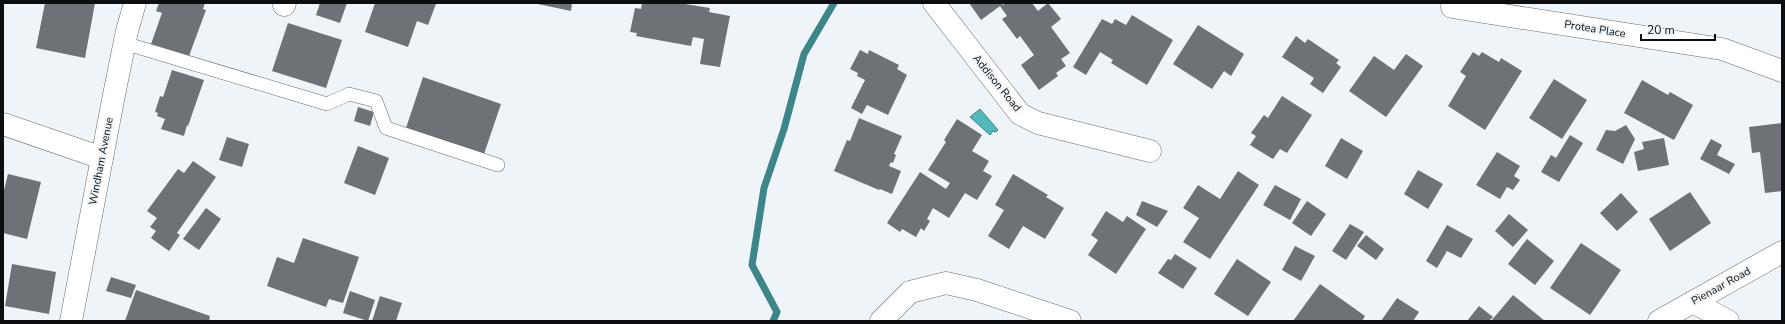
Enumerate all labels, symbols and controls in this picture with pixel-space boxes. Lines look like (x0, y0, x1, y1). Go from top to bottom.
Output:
scale bar (1641, 16, 1715, 42)
street label: Protea Place (1563, 17, 1627, 41)
text: 20 m (1647, 22, 1675, 38)
street label: Addison Road (969, 51, 1025, 115)
street label: Windham Avenue (85, 116, 117, 206)
street label: Pienaar Road (1689, 264, 1753, 308)

